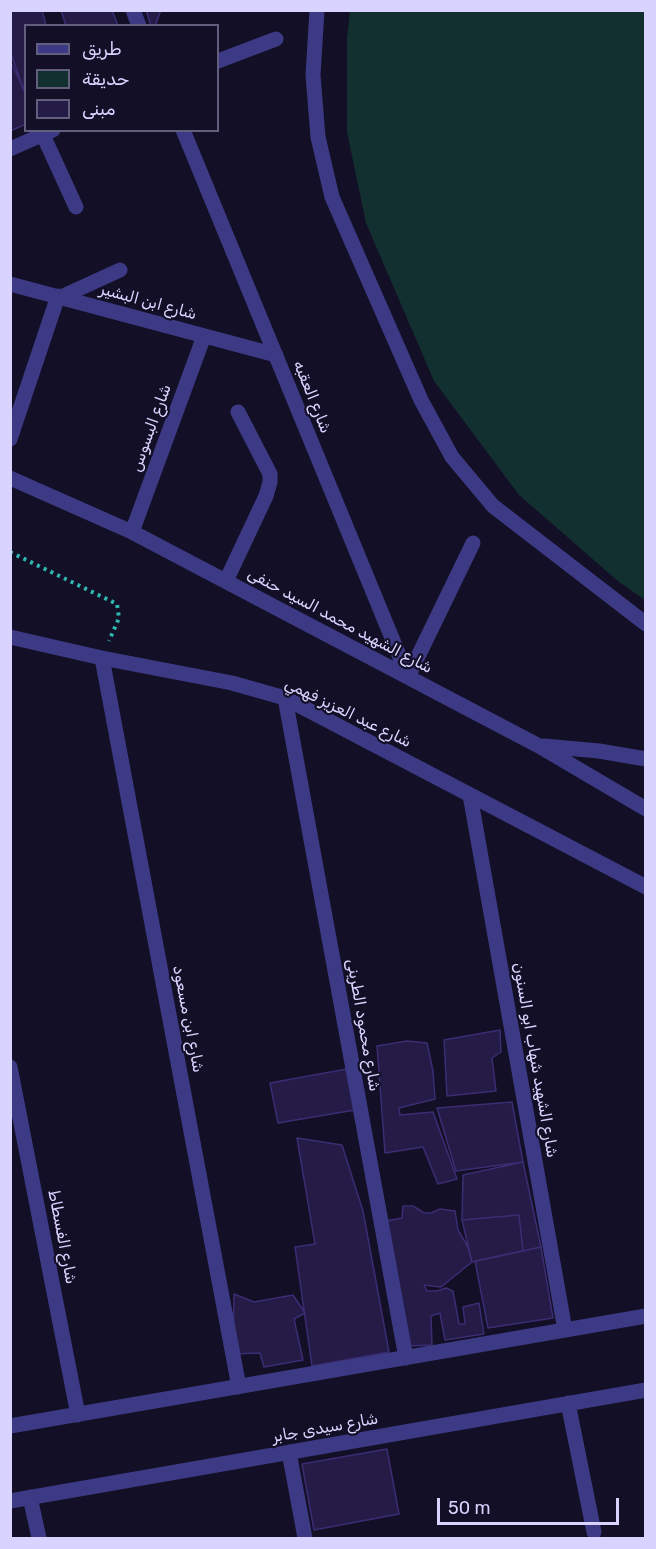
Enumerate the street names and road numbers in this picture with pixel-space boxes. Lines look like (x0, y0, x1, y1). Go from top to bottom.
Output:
street label: شارع ابن البشير (97, 280, 199, 324)
street label: شارع العقبه (289, 358, 335, 436)
street label: شارع البسوس (126, 382, 176, 474)
street label: شارع الشهيد محمد السيد حنفى (244, 564, 436, 678)
street label: شارع عبد العزيز فهمي (282, 674, 414, 752)
street label: شارع محمود الطرينى (342, 957, 384, 1093)
street label: شارع الشهيد شهاب ابو السنون (508, 961, 562, 1159)
street label: شارع ابن مسعود (168, 964, 208, 1074)
street label: شارع الفسطاط (43, 1188, 81, 1286)
street label: شارع سيدى جابر (270, 1409, 380, 1447)

